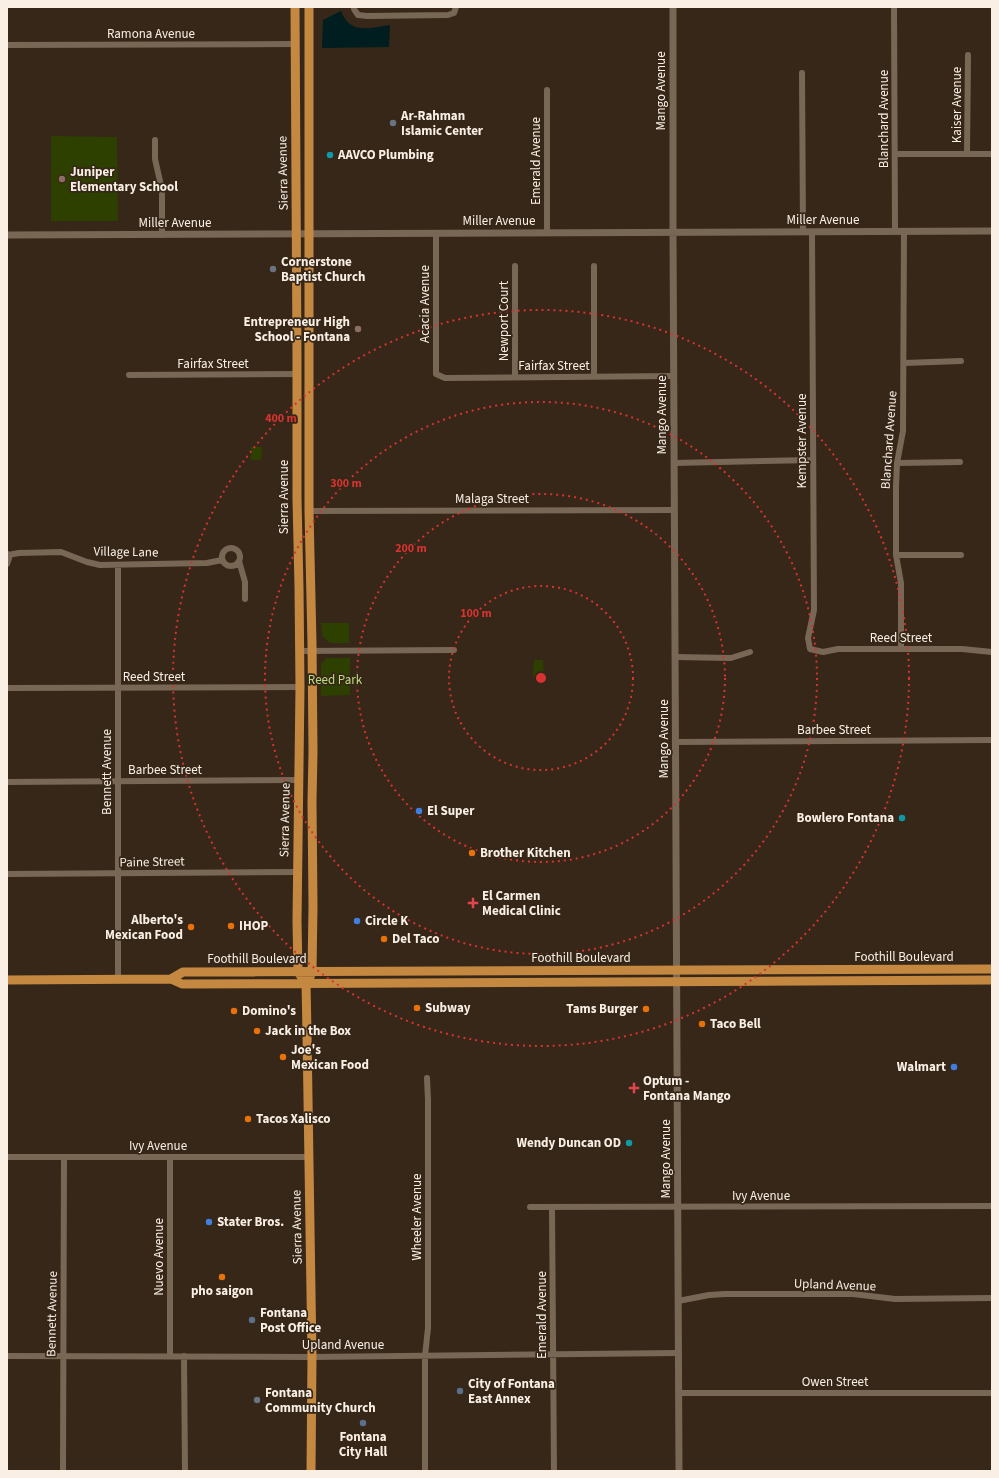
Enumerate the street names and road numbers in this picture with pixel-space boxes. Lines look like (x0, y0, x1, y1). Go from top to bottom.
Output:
street label: Ramona Avenue (107, 25, 195, 43)
street label: Mango Avenue (652, 51, 670, 131)
street label: Kaiser Avenue (948, 67, 966, 143)
street label: Blanchard Avenue (875, 70, 893, 168)
street label: Emerald Avenue (527, 117, 545, 205)
street label: Sierra Avenue (273, 136, 293, 210)
street label: Miller Avenue (787, 211, 859, 229)
street label: Miller Avenue (463, 212, 535, 230)
street label: Miller Avenue (139, 214, 211, 232)
street label: Acacia Avenue (416, 265, 434, 343)
street label: Newport Court (495, 280, 513, 361)
street label: Fairfax Street (177, 355, 249, 373)
street label: Fairfax Street (518, 357, 590, 375)
street label: Mango Avenue (653, 375, 671, 455)
street label: Blanchard Avenue (877, 390, 901, 490)
street label: Kempster Avenue (793, 394, 811, 488)
street label: Sierra Avenue (275, 460, 293, 534)
street label: Malaga Street (455, 490, 530, 508)
street label: Village Lane (93, 542, 159, 562)
street label: Reed Street (870, 629, 933, 647)
street label: Reed Street (123, 668, 186, 686)
street label: Mango Avenue (655, 699, 673, 779)
street label: Barbee Street (797, 721, 872, 739)
street label: Bennett Avenue (98, 729, 116, 815)
street label: Barbee Street (128, 761, 203, 779)
street label: Sierra Avenue (275, 783, 295, 857)
street label: Paine Street (119, 852, 185, 872)
street label: Foothill Boulevard (854, 948, 954, 966)
street label: Foothill Boulevard (531, 949, 631, 967)
street label: Foothill Boulevard (207, 950, 307, 968)
street label: Mango Avenue (657, 1119, 675, 1199)
street label: Ivy Avenue (129, 1137, 187, 1155)
street label: Wheeler Avenue (408, 1173, 426, 1261)
street label: Ivy Avenue (732, 1187, 790, 1205)
street label: Sierra Avenue (287, 1190, 307, 1264)
street label: Nuevo Avenue (150, 1218, 168, 1296)
street label: Bennett Avenue (42, 1271, 62, 1357)
street label: Emerald Avenue (533, 1271, 551, 1359)
street label: Upland Avenue (793, 1275, 877, 1295)
street label: Upland Avenue (302, 1336, 384, 1354)
street label: Owen Street (802, 1373, 869, 1391)

